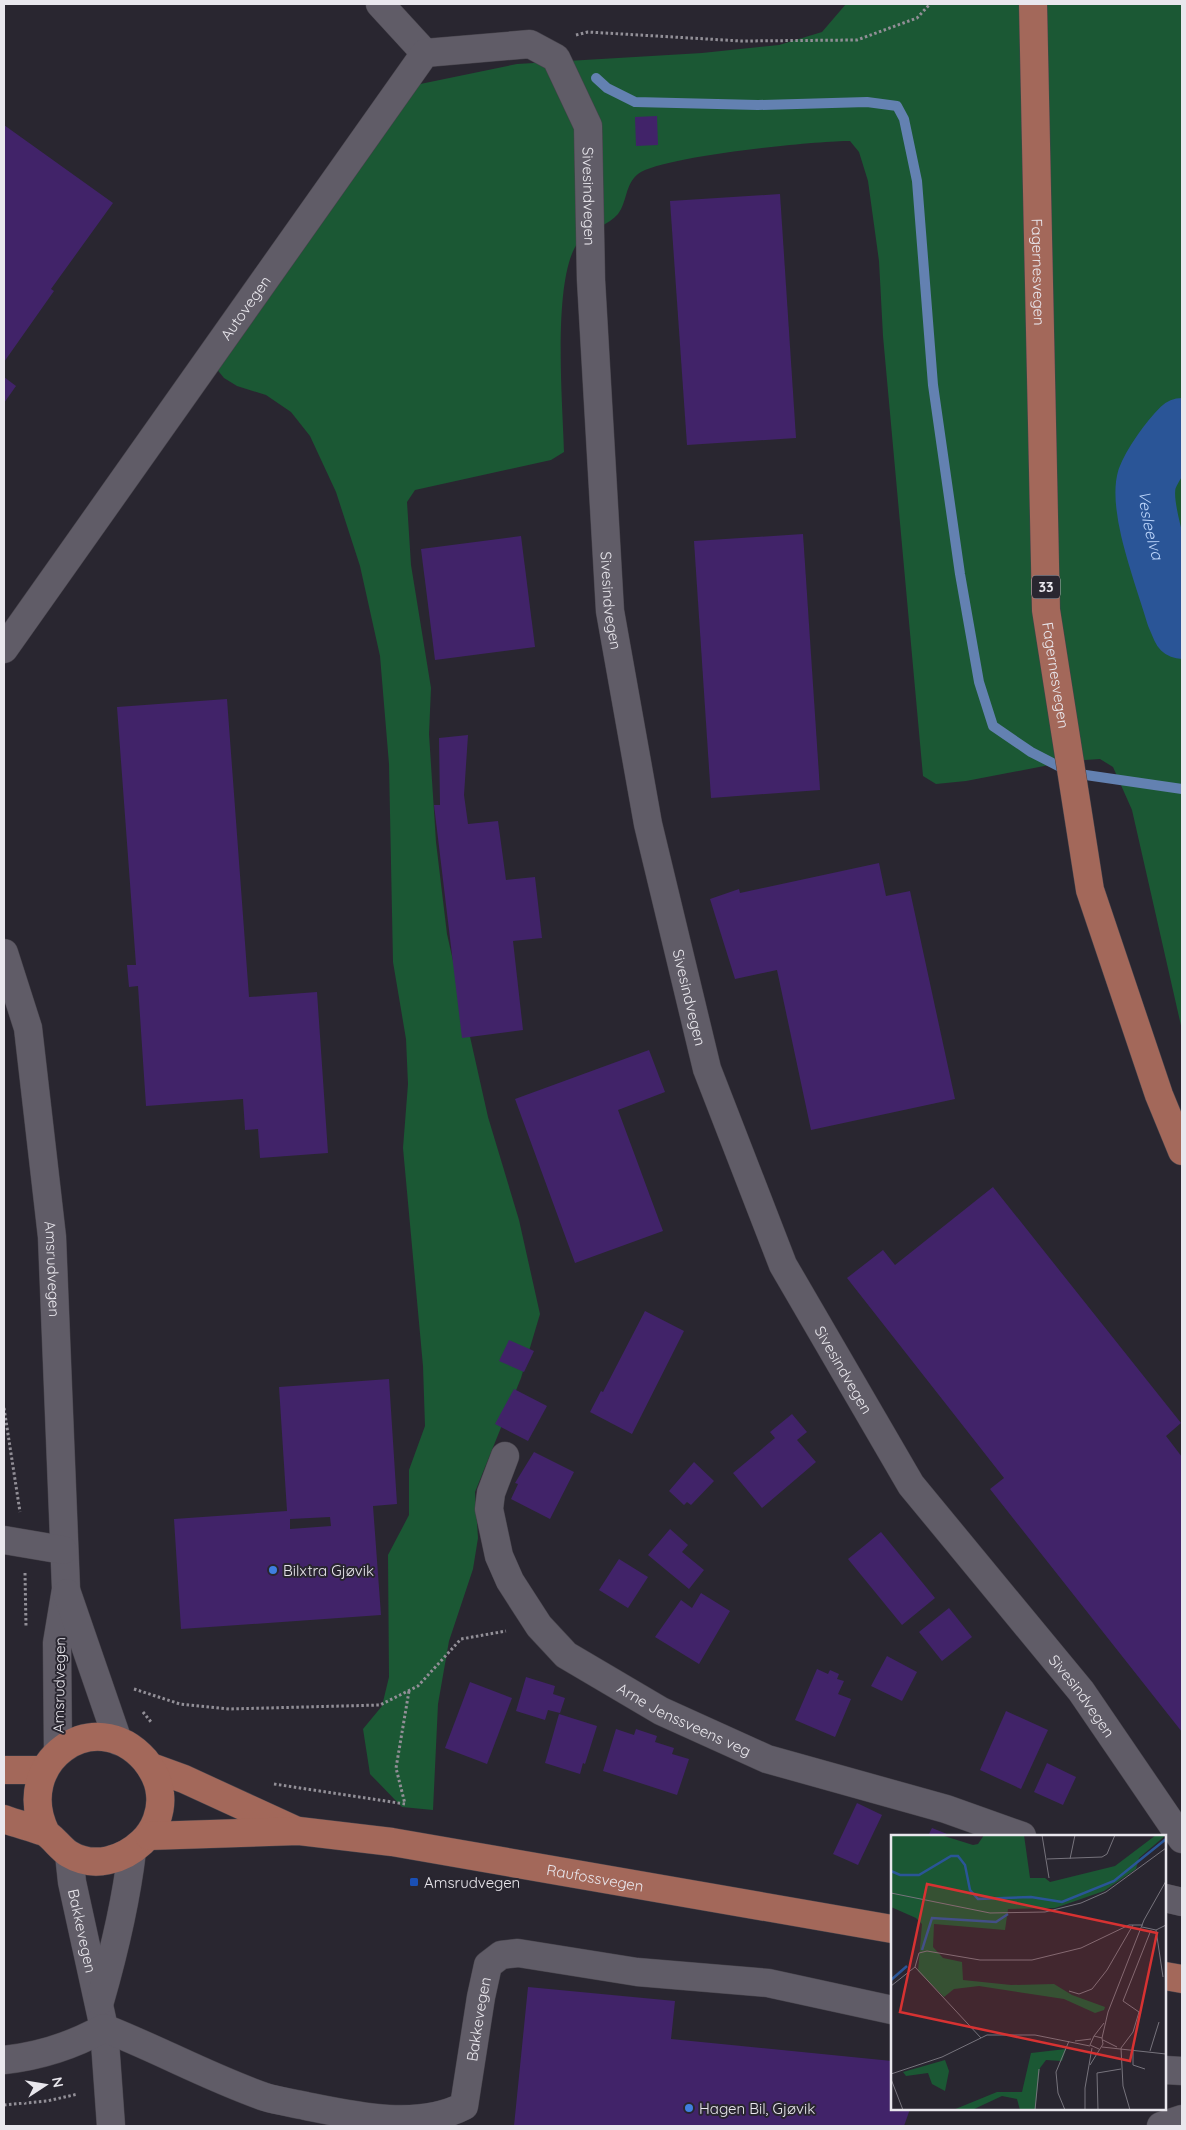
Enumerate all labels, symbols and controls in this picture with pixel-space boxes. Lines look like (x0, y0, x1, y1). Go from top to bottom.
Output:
street label: Sivesindvegen (579, 147, 600, 246)
street label: Fagernesvegen (1028, 218, 1049, 326)
street label: Autovegen (216, 272, 274, 344)
water label: Vesleelva (1135, 490, 1168, 563)
street label: Sivesindvegen (597, 551, 626, 651)
road number: 33 (1032, 576, 1060, 598)
street label: Fagernesvegen (1039, 621, 1074, 730)
street label: Sivesindvegen (669, 947, 711, 1047)
street label: Amsrudvegen (41, 1220, 65, 1317)
street label: Sivesindvegen (811, 1322, 877, 1417)
place label: Bilxtra Gjøvik (283, 1561, 374, 1580)
marker: Bilxtra Gjøvik (267, 1564, 279, 1576)
street label: Amsrudvegen (49, 1637, 69, 1733)
street label: Sivesindvegen (1045, 1650, 1119, 1741)
street label: Arne Jenssveens veg (614, 1678, 754, 1760)
inset map (891, 1835, 1166, 2110)
street label: Raufossvegen (545, 1860, 645, 1895)
place label: Amsrudvegen (424, 1873, 520, 1892)
marker: Amsrudvegen (408, 1876, 420, 1888)
street label: Bakkevegen (64, 1887, 101, 1974)
street label: Bakkevegen (462, 1975, 495, 2063)
north arrow (20, 2060, 70, 2110)
text: N (48, 2075, 68, 2089)
place label: Hagen Bil, Gjøvik (699, 2099, 815, 2118)
marker: Hagen Bil, Gjøvik (683, 2102, 695, 2114)

